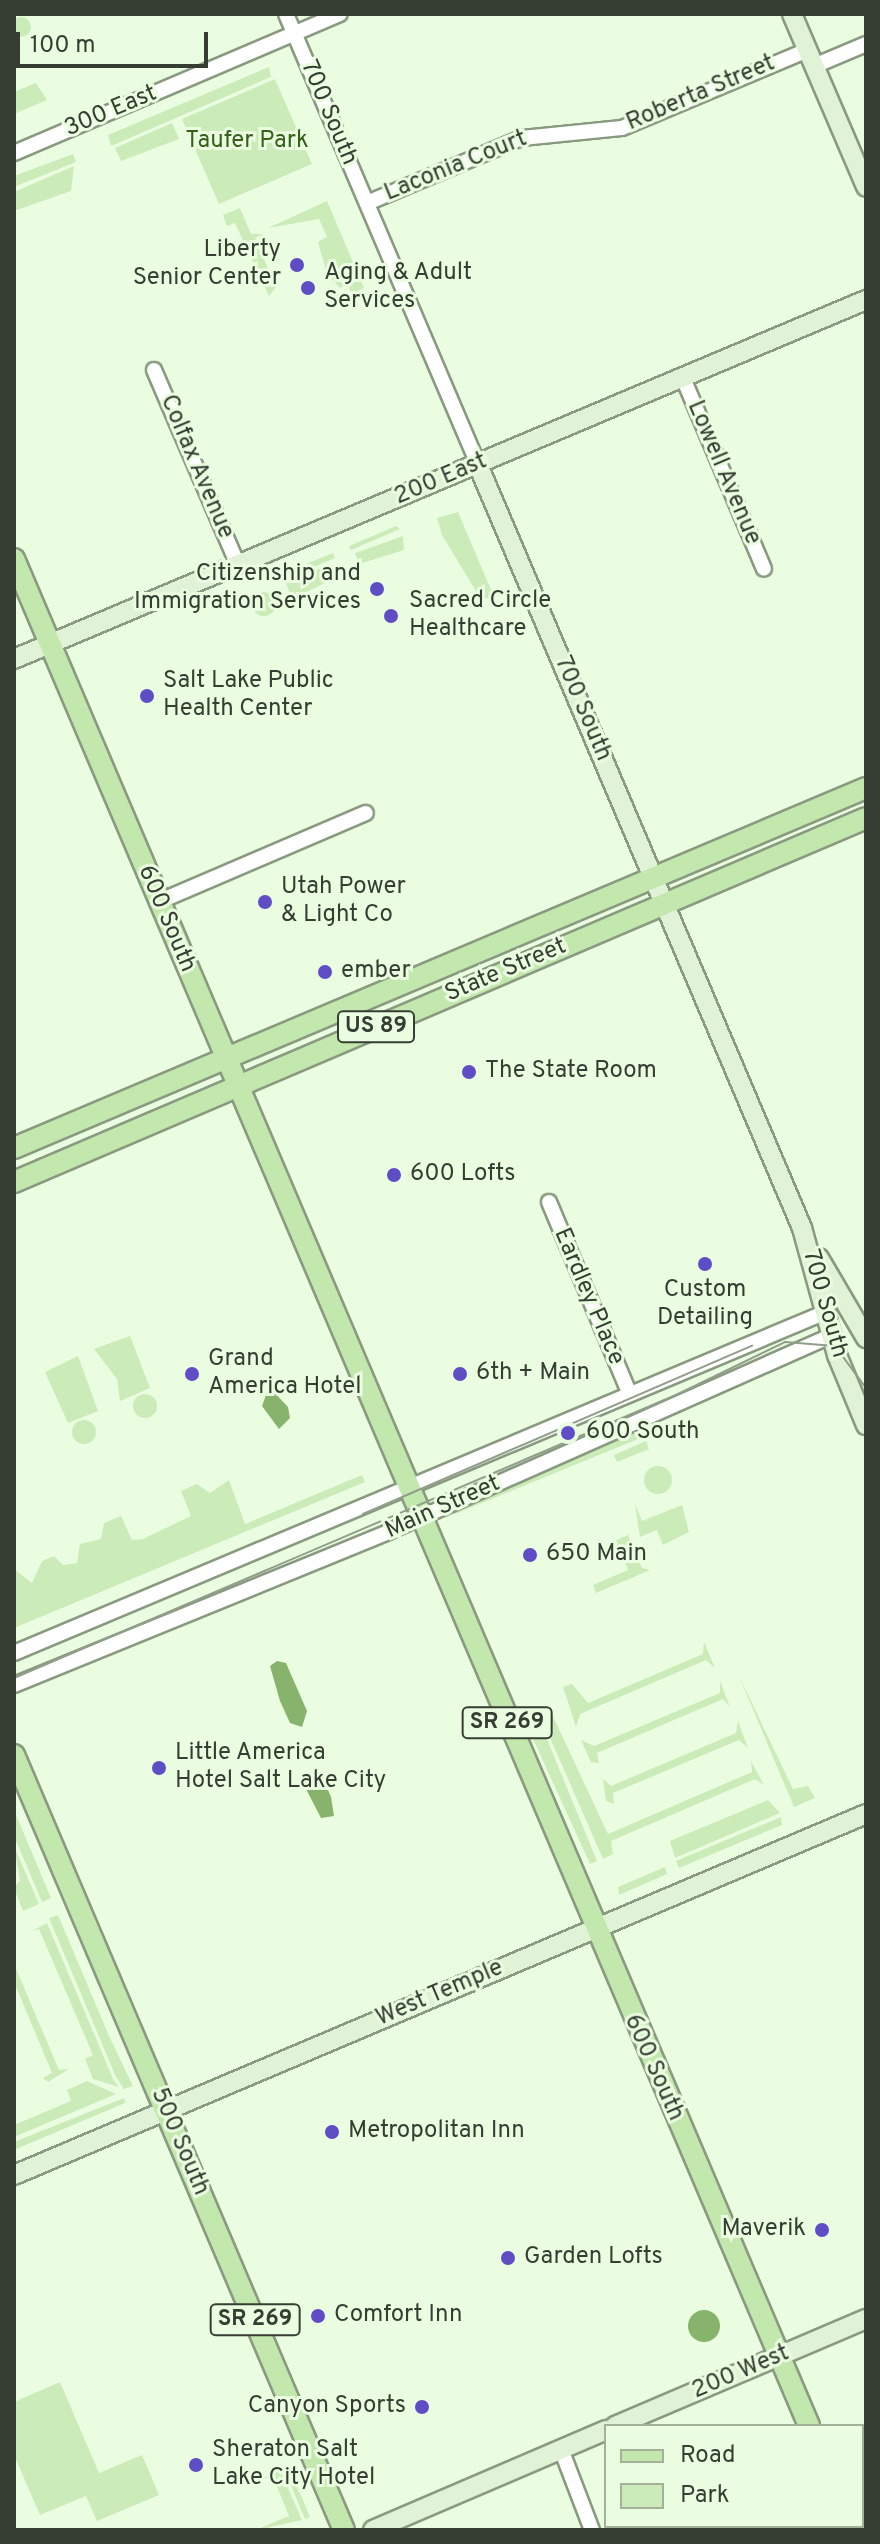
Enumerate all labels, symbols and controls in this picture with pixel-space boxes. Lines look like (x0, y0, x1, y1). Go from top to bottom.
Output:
scale bar (20, 16, 212, 66)
text: 100 m (30, 31, 96, 61)
street label: Roberta Street (622, 50, 780, 138)
street label: 700 South (293, 56, 363, 170)
street label: 300 East (61, 80, 161, 144)
street label: Laconia Court (380, 125, 532, 209)
park label: Taufer Park (185, 128, 309, 156)
place label: Liberty Senior Center (133, 237, 281, 293)
marker: Liberty Senior Center (288, 256, 306, 274)
place label: Aging & Adult Services (324, 260, 473, 316)
marker: Aging & Adult Services (299, 279, 317, 297)
street label: Colfax Avenue (153, 390, 239, 544)
street label: Lowell Avenue (679, 396, 767, 550)
street label: 200 East (390, 448, 492, 512)
place label: Citizenship and Immigration Services (134, 561, 361, 617)
marker: Citizenship and Immigration Services (368, 580, 386, 598)
place label: Sacred Circle Healthcare (409, 588, 551, 644)
marker: Sacred Circle Healthcare (380, 605, 402, 627)
street label: 700 South (547, 652, 617, 766)
place label: Salt Lake Public Health Center (163, 668, 334, 724)
marker: Salt Lake Public Health Center (138, 687, 156, 705)
street label: 600 South (131, 861, 201, 977)
place label: Utah Power & Light Co (281, 874, 406, 930)
marker: Utah Power & Light Co (256, 893, 274, 911)
street label: State Street (441, 933, 571, 1009)
place label: ember (341, 958, 411, 986)
marker: ember (316, 963, 334, 981)
road number: US 89 (336, 1009, 416, 1045)
place label: The State Room (485, 1058, 657, 1086)
marker: The State Room (460, 1063, 478, 1081)
place label: 600 Lofts (410, 1161, 515, 1189)
marker: 600 Lofts (385, 1166, 403, 1184)
street label: Eardley Place (546, 1224, 630, 1370)
street label: 700 South (795, 1247, 853, 1361)
marker: Custom Detailing (696, 1255, 714, 1273)
place label: Custom Detailing (657, 1277, 753, 1333)
place label: Grand America Hotel (208, 1346, 362, 1402)
place label: 6th + Main (476, 1360, 590, 1388)
marker: Grand America Hotel (183, 1365, 201, 1383)
marker: 6th + Main (451, 1365, 469, 1383)
place label: 600 South (586, 1419, 700, 1447)
marker: 600 South (557, 1422, 579, 1444)
street label: Main Street (381, 1470, 505, 1546)
place label: 650 Main (546, 1541, 647, 1569)
marker: 650 Main (521, 1546, 539, 1564)
road number: SR 269 (461, 1705, 553, 1741)
place label: Little America Hotel Salt Lake City (175, 1740, 386, 1796)
marker: Little America Hotel Salt Lake City (150, 1759, 168, 1777)
street label: West Temple (372, 1954, 508, 2034)
street label: 600 South (617, 2010, 689, 2126)
street label: 500 South (143, 2084, 215, 2200)
place label: Metropolitan Inn (348, 2118, 525, 2146)
marker: Metropolitan Inn (323, 2123, 341, 2141)
place label: Maverik (721, 2216, 806, 2244)
marker: Maverik (813, 2221, 831, 2239)
place label: Garden Lofts (524, 2244, 663, 2272)
marker: Garden Lofts (499, 2249, 517, 2267)
road number: SR 269 (209, 2302, 301, 2338)
place label: Comfort Inn (334, 2302, 462, 2330)
marker: Comfort Inn (309, 2307, 327, 2325)
street label: 200 West (688, 2340, 794, 2406)
place label: Canyon Sports (248, 2393, 406, 2421)
marker: Canyon Sports (413, 2398, 431, 2416)
legend (604, 2424, 864, 2528)
place label: Sheraton Salt Lake City Hotel (212, 2437, 375, 2493)
text: Road (680, 2441, 736, 2471)
marker: Sheraton Salt Lake City Hotel (187, 2456, 205, 2474)
text: Park (680, 2481, 730, 2511)

